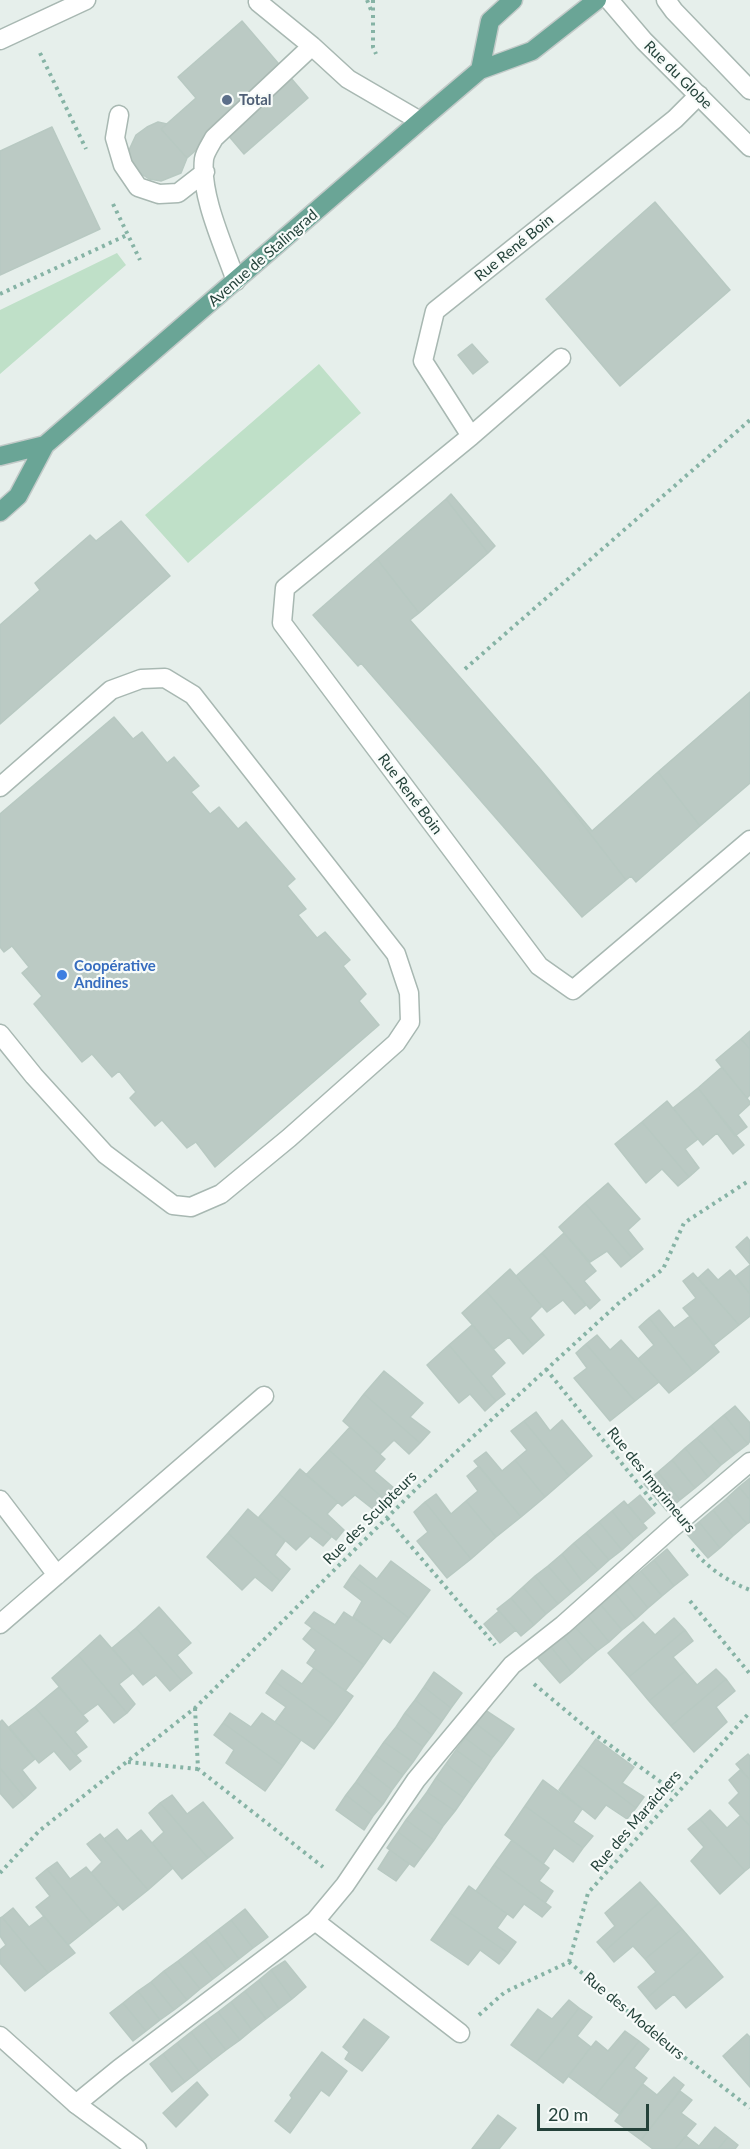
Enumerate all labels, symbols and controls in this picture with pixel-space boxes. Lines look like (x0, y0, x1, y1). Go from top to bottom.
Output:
street label: Rue du Globe (640, 37, 716, 113)
place label: Total (239, 91, 272, 109)
marker: Total (220, 93, 234, 107)
street label: Avenue de Stalingrad (205, 206, 321, 310)
street label: Rue René Boin (471, 211, 557, 285)
street label: Rue René Boin (374, 750, 446, 838)
place label: Coopérative Andines (74, 957, 156, 992)
marker: Coopérative Andines (55, 968, 69, 982)
street label: Rue des Imprimeurs (603, 1424, 699, 1536)
street label: Rue des Sculpteurs (319, 1467, 421, 1569)
street label: Rue des Maraîchers (587, 1766, 685, 1876)
street label: Rue des Modeleurs (580, 1969, 688, 2063)
scale bar (540, 2092, 652, 2130)
text: 20 m (548, 2103, 588, 2125)

